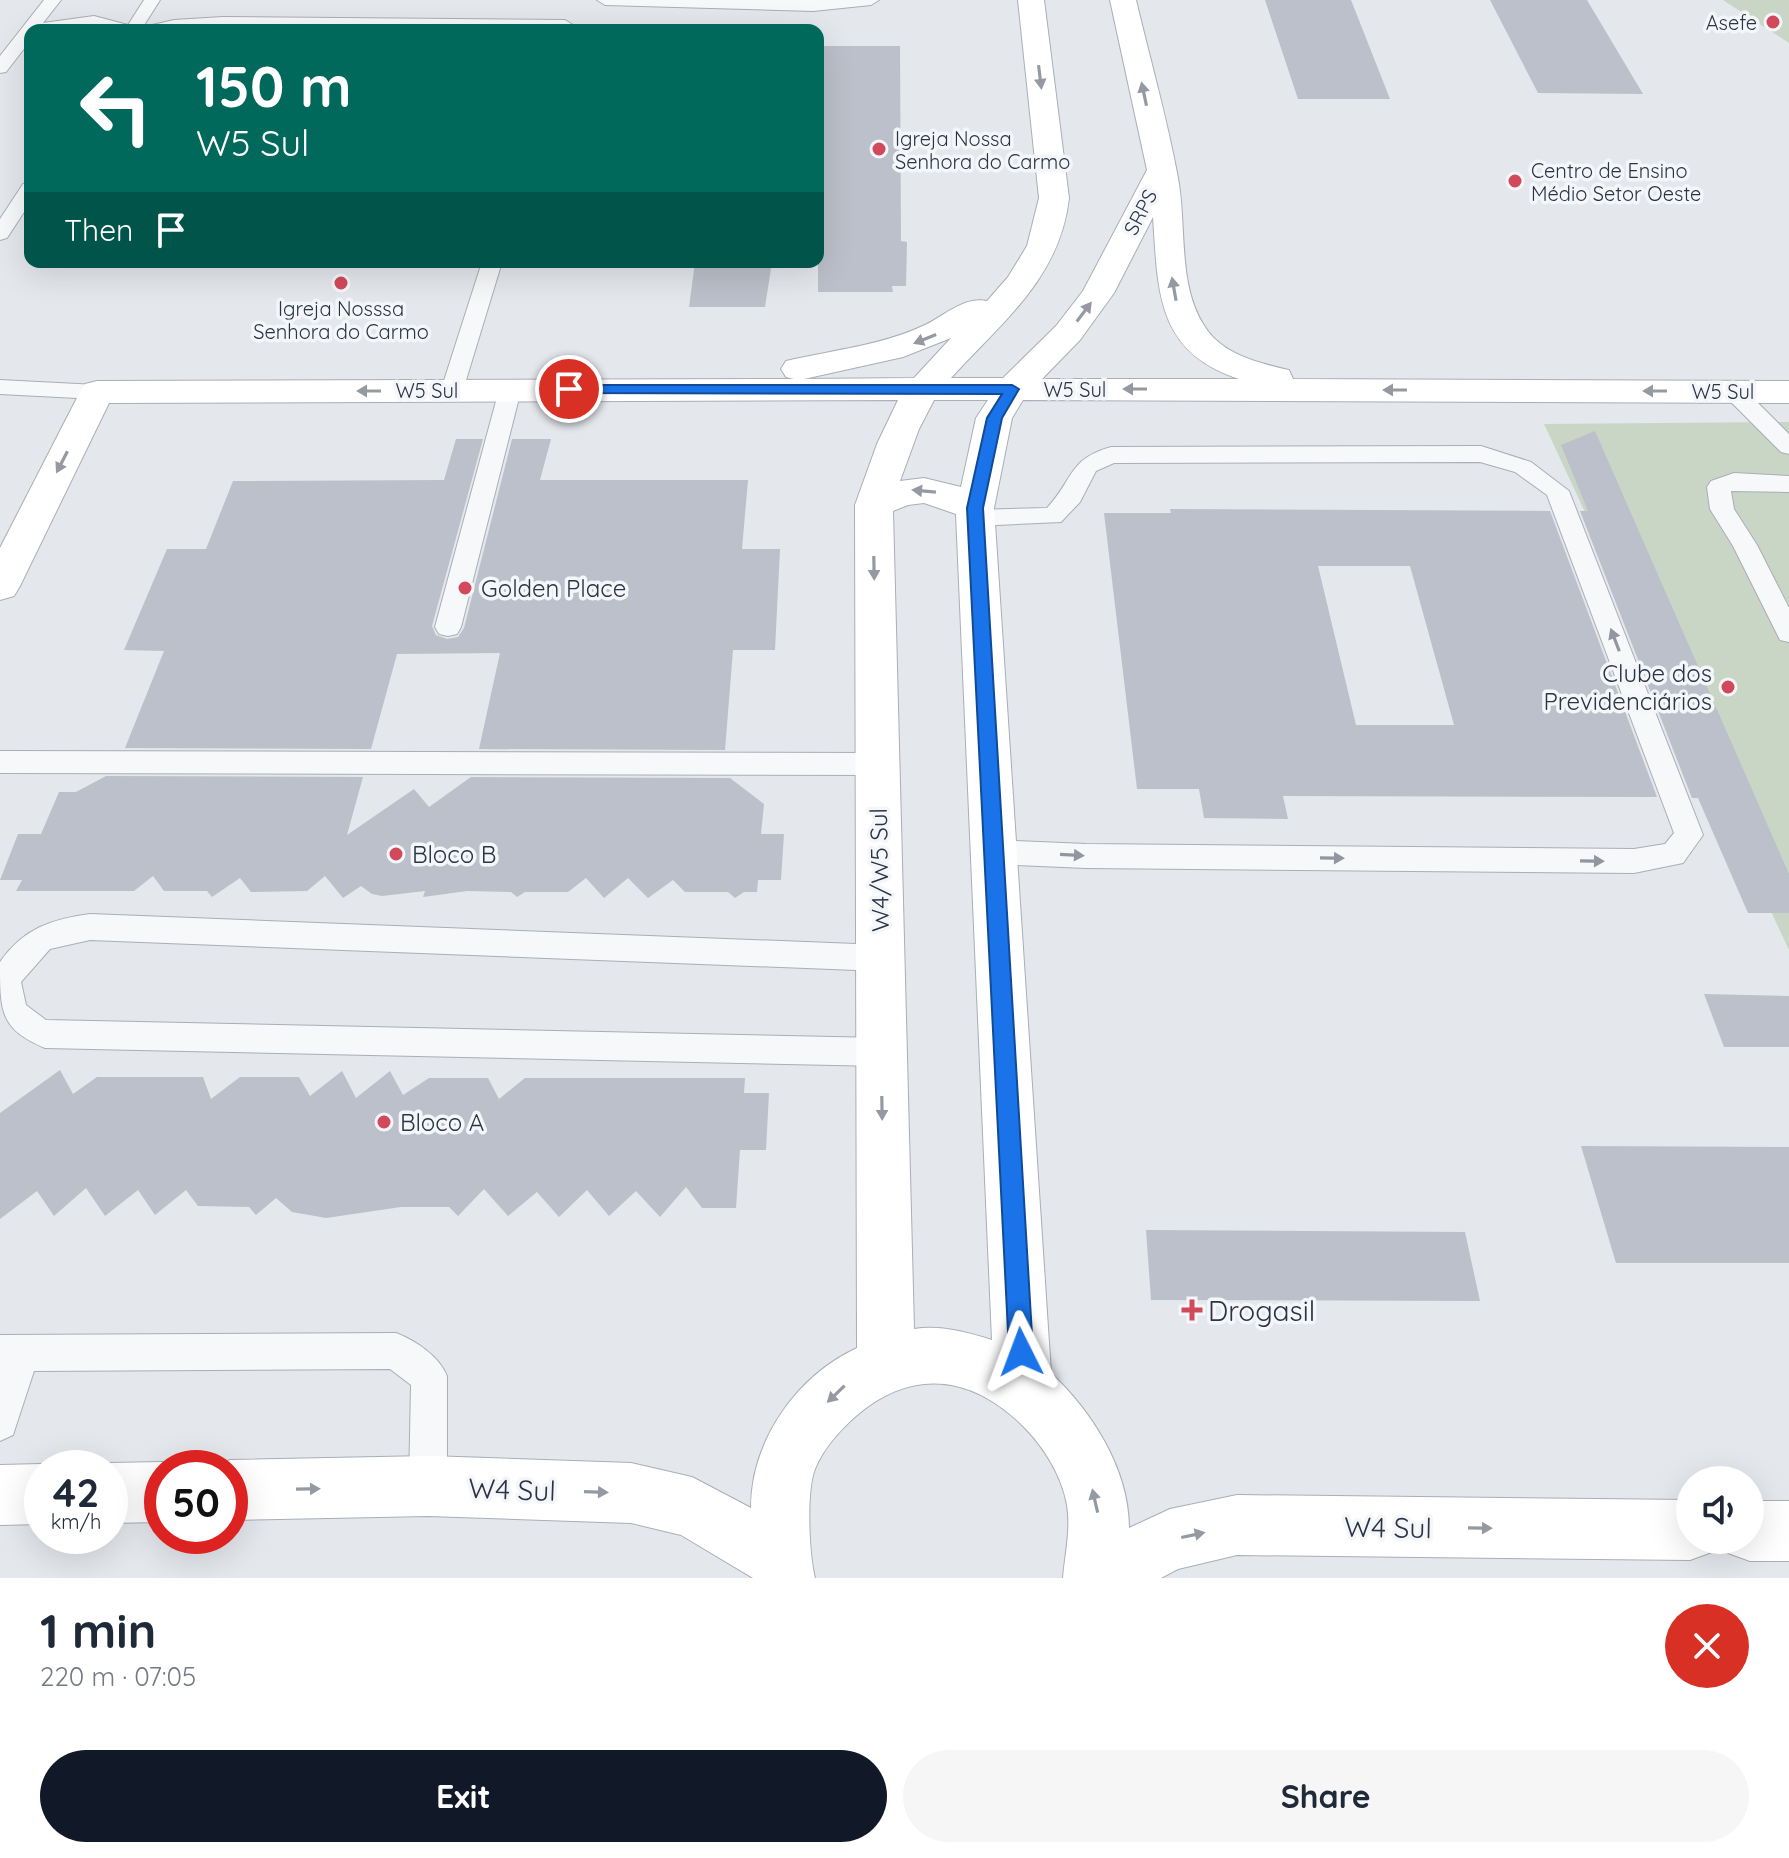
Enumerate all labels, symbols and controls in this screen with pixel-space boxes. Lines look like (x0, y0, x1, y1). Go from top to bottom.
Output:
place label: Asefe (1706, 10, 1757, 35)
marker: Asefe (1764, 13, 1782, 31)
text: 150 m (196, 51, 352, 121)
icon: left (64, 56, 168, 160)
one-way arrow (1034, 65, 1047, 90)
one-way arrow (1137, 82, 1150, 107)
text: W5 Sul (196, 120, 309, 165)
place label: Igreja Nossa Senhora do Carmo (895, 126, 1070, 174)
marker: Igreja Nossa Senhora do Carmo (870, 140, 888, 158)
place label: Centro de Ensino Médio Setor Oeste (1531, 158, 1701, 206)
marker: Centro de Ensino Médio Setor Oeste (1506, 172, 1524, 190)
street label: SRPS (1118, 185, 1162, 239)
icon: arrive (149, 208, 193, 252)
text: Then (64, 211, 133, 249)
marker: Igreja Nosssa Senhora do Carmo (332, 274, 350, 292)
one-way arrow (1167, 276, 1180, 301)
place label: Igreja Nosssa Senhora do Carmo (253, 296, 429, 344)
one-way arrow (1075, 301, 1091, 322)
one-way arrow (914, 332, 937, 345)
pin (535, 355, 603, 423)
icon: arrive (547, 367, 591, 411)
street label: W5 Sul (1044, 377, 1106, 402)
street label: W5 Sul (396, 378, 458, 403)
street label: W5 Sul (1692, 379, 1754, 404)
one-way arrow (1122, 383, 1147, 395)
one-way arrow (1382, 384, 1407, 396)
one-way arrow (356, 385, 381, 397)
one-way arrow (1642, 385, 1667, 397)
one-way arrow (55, 450, 68, 473)
one-way arrow (912, 484, 937, 497)
one-way arrow (868, 556, 881, 581)
place label: Golden Place (481, 573, 626, 603)
marker: Golden Place (456, 579, 474, 597)
one-way arrow (1608, 628, 1621, 652)
place label: Clube dos Previdenciários (1543, 658, 1712, 716)
marker: Clube dos Previdenciários (1719, 678, 1737, 696)
street label: W4/W5 Sul (863, 808, 895, 932)
place label: Bloco B (412, 839, 496, 869)
marker: Bloco B (387, 845, 405, 863)
one-way arrow (1060, 849, 1085, 862)
one-way arrow (1320, 852, 1345, 864)
one-way arrow (1580, 855, 1605, 867)
one-way arrow (876, 1096, 888, 1121)
place label: Bloco A (400, 1107, 484, 1137)
marker: Bloco A (375, 1113, 393, 1131)
place label: Drogasil (1208, 1293, 1315, 1328)
marker: Drogasil (1183, 1301, 1201, 1319)
position arrow (979, 1310, 1063, 1394)
one-way arrow (827, 1384, 846, 1403)
speed limit sign: 50 (144, 1450, 248, 1554)
map controls (1676, 1466, 1764, 1554)
button: sound (1676, 1466, 1764, 1554)
text: 42 (53, 1467, 99, 1517)
street label: W4 Sul (468, 1470, 556, 1508)
one-way arrow (296, 1483, 321, 1495)
one-way arrow (584, 1485, 609, 1498)
one-way arrow (1088, 1488, 1101, 1513)
text: km/h (51, 1509, 101, 1534)
street label: W4 Sul (1344, 1509, 1432, 1545)
one-way arrow (1468, 1522, 1493, 1534)
one-way arrow (1181, 1528, 1206, 1541)
text: 1 min (40, 1600, 156, 1660)
button: close (1665, 1604, 1749, 1688)
text: 220 m · 07:05 (40, 1660, 196, 1693)
button: Exit (40, 1750, 887, 1842)
button: Share (903, 1750, 1749, 1842)

